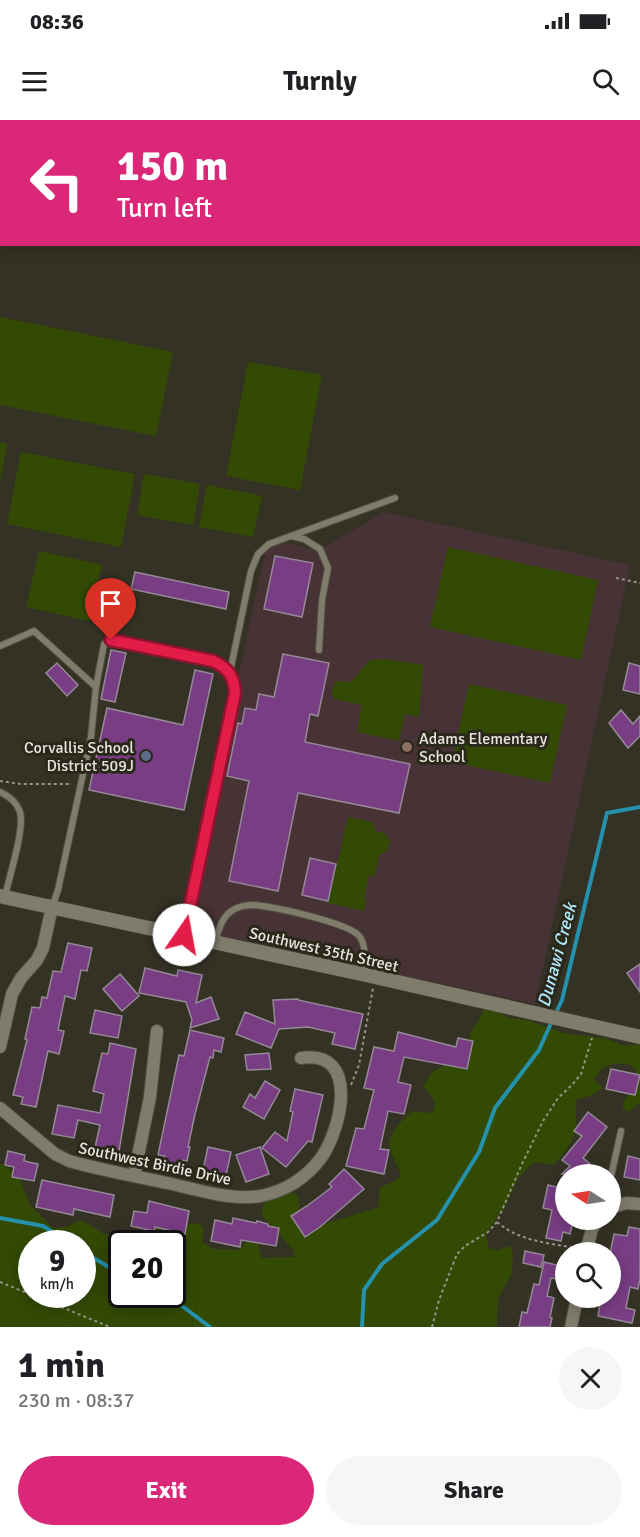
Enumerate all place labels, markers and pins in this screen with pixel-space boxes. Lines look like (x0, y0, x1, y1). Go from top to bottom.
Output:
pin (85, 578, 136, 640)
place label: Adams Elementary School (419, 729, 548, 767)
place label: Corvallis School District 509J (24, 738, 134, 776)
marker: Adams Elementary School (400, 740, 414, 754)
marker: Corvallis School District 509J (139, 749, 153, 763)

